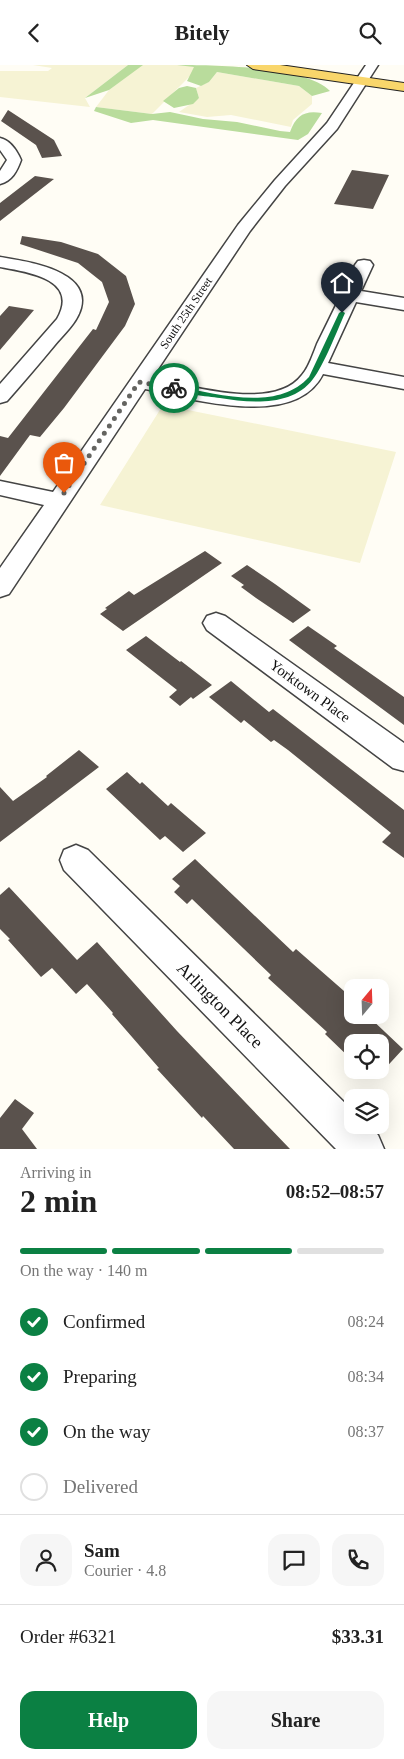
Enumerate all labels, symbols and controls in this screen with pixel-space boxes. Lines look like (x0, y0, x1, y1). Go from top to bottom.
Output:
icon: back (20, 19, 48, 47)
icon: search (356, 19, 384, 47)
text: Bitely (175, 20, 230, 45)
pin (321, 262, 363, 313)
icon: home (328, 269, 356, 297)
street label: South 25th Street (157, 274, 215, 351)
courier (149, 363, 199, 413)
icon: bike (160, 374, 188, 402)
pin (43, 442, 85, 493)
icon: bag (50, 449, 78, 477)
street label: Yorktown Place (267, 656, 354, 726)
street label: Arlington Place (173, 958, 267, 1052)
north arrow (344, 979, 389, 1024)
map controls (344, 979, 389, 1134)
button: locate (344, 1034, 389, 1079)
button: layers (344, 1089, 389, 1134)
text: Arriving in (20, 1164, 92, 1181)
text: 08:52–08:57 (286, 1181, 384, 1202)
text: 2 min (20, 1183, 97, 1219)
text: On the way · 140 m (20, 1262, 148, 1279)
icon: check (20, 1308, 48, 1336)
text: Confirmed (63, 1311, 145, 1332)
text: 08:24 (348, 1313, 384, 1330)
icon: check (20, 1363, 48, 1391)
text: Preparing (63, 1366, 137, 1387)
text: 08:34 (348, 1368, 384, 1385)
icon: check (20, 1418, 48, 1446)
text: On the way (63, 1421, 151, 1442)
text: 08:37 (348, 1423, 384, 1440)
text: Delivered (63, 1476, 138, 1497)
button: person (20, 1534, 72, 1586)
button: chat (268, 1534, 320, 1586)
button: phone (332, 1534, 384, 1586)
text: Sam (84, 1540, 120, 1561)
text: Courier · 4.8 (84, 1562, 166, 1579)
text: Order #6321 (20, 1626, 117, 1647)
text: $33.31 (332, 1626, 384, 1647)
button: Help (20, 1691, 197, 1749)
button: Share (207, 1691, 384, 1749)

